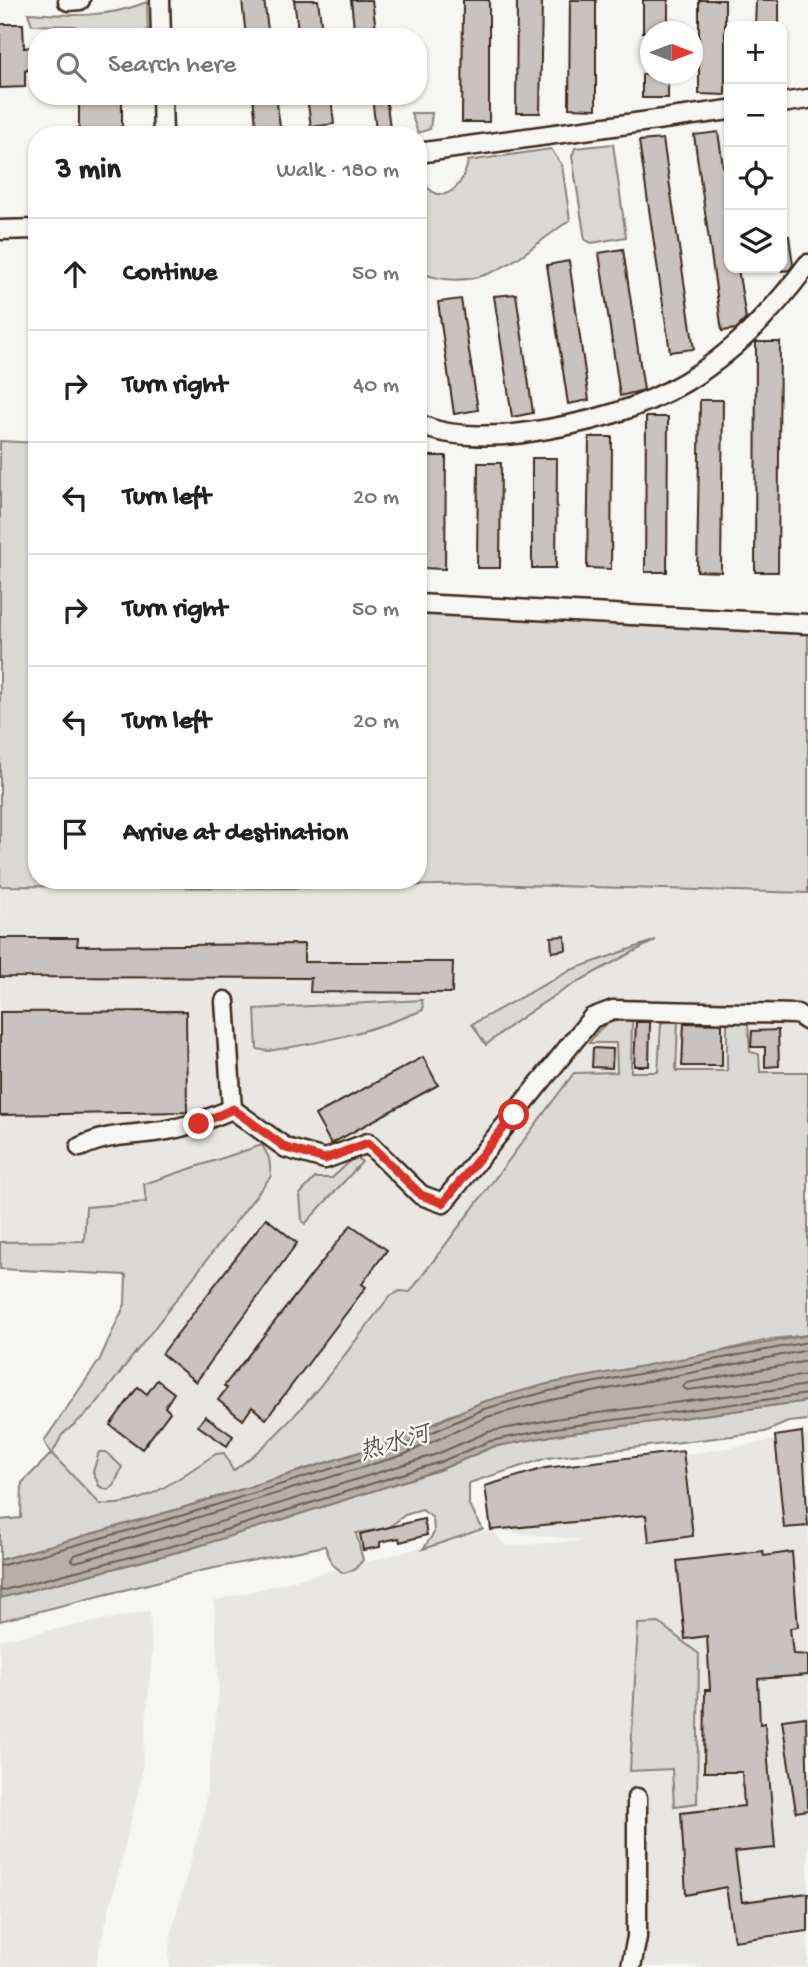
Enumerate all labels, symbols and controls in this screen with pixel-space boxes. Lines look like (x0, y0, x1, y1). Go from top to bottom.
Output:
north arrow (640, 21, 703, 84)
map controls (724, 21, 787, 273)
button: + (724, 21, 787, 84)
search box (28, 28, 427, 105)
icon: search (52, 48, 90, 86)
text: Search here (108, 51, 236, 82)
button: − (724, 84, 787, 147)
button: locate (724, 147, 787, 210)
text: 3 min (56, 154, 121, 189)
text: Walk · 180 m (277, 158, 399, 185)
button: layers (724, 210, 787, 273)
icon: ahead (56, 255, 94, 293)
text: Continue (123, 259, 217, 290)
text: 50 m (352, 261, 399, 288)
icon: right (56, 367, 94, 405)
text: Turn right (123, 371, 227, 402)
text: 40 m (353, 373, 399, 400)
icon: left (56, 479, 94, 517)
text: Turn left (123, 483, 211, 514)
text: 20 m (353, 485, 399, 512)
icon: right (56, 591, 94, 629)
text: Turn right (123, 595, 227, 626)
text: 50 m (352, 597, 399, 624)
icon: left (56, 703, 94, 741)
text: Turn left (123, 707, 211, 738)
text: 20 m (353, 709, 399, 736)
icon: arrive (56, 815, 94, 853)
text: Arrive at destination (123, 819, 348, 850)
route start (498, 1099, 529, 1130)
route end (183, 1108, 214, 1139)
water label: 热水河 (356, 1419, 437, 1469)

